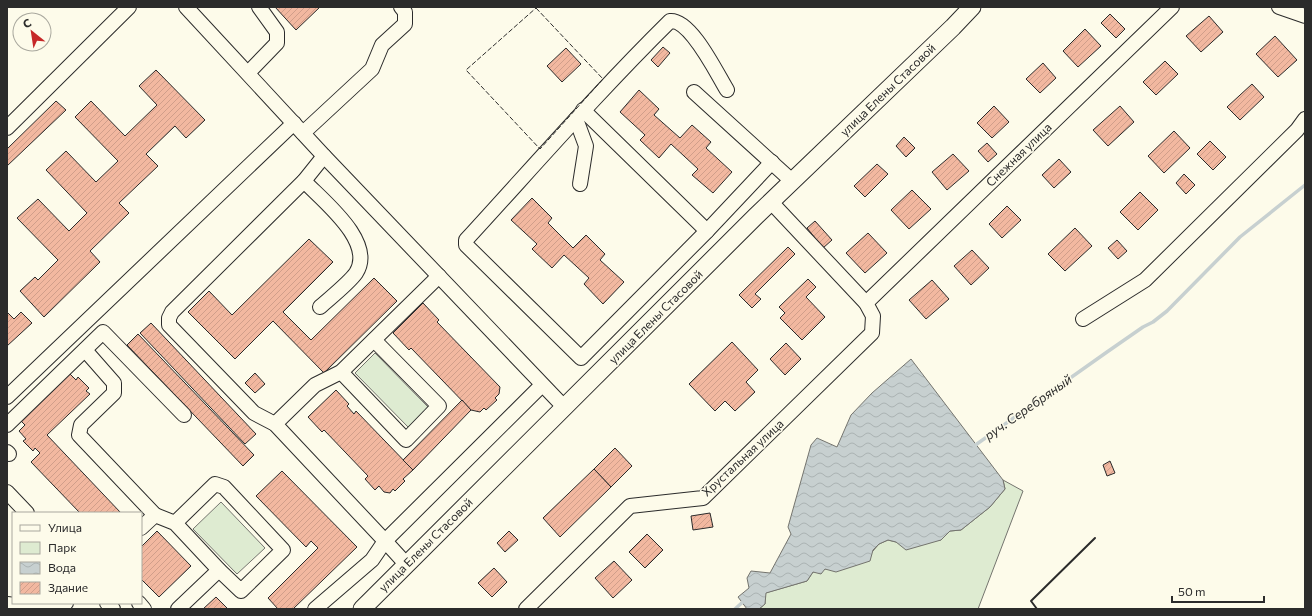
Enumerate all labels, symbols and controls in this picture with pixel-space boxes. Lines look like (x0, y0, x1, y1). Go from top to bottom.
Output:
north arrow (12, 12, 52, 52)
text: С (20, 15, 34, 30)
street label: улица Елены Стасовой (837, 40, 938, 138)
street label: Снежная улица (983, 120, 1054, 189)
street label: улица Елены Стасовой (606, 267, 705, 366)
water label: руч. Серебряный (980, 371, 1075, 444)
street label: Хрустальная улица (699, 416, 786, 499)
street label: улица Елены Стасовой (376, 495, 475, 594)
legend (12, 512, 142, 604)
text: Улица (48, 520, 82, 534)
text: Парк (48, 540, 77, 554)
text: Вода (48, 560, 76, 574)
scale bar (1172, 578, 1264, 604)
text: Здание (48, 580, 88, 594)
text: 50 m (1178, 584, 1206, 598)

